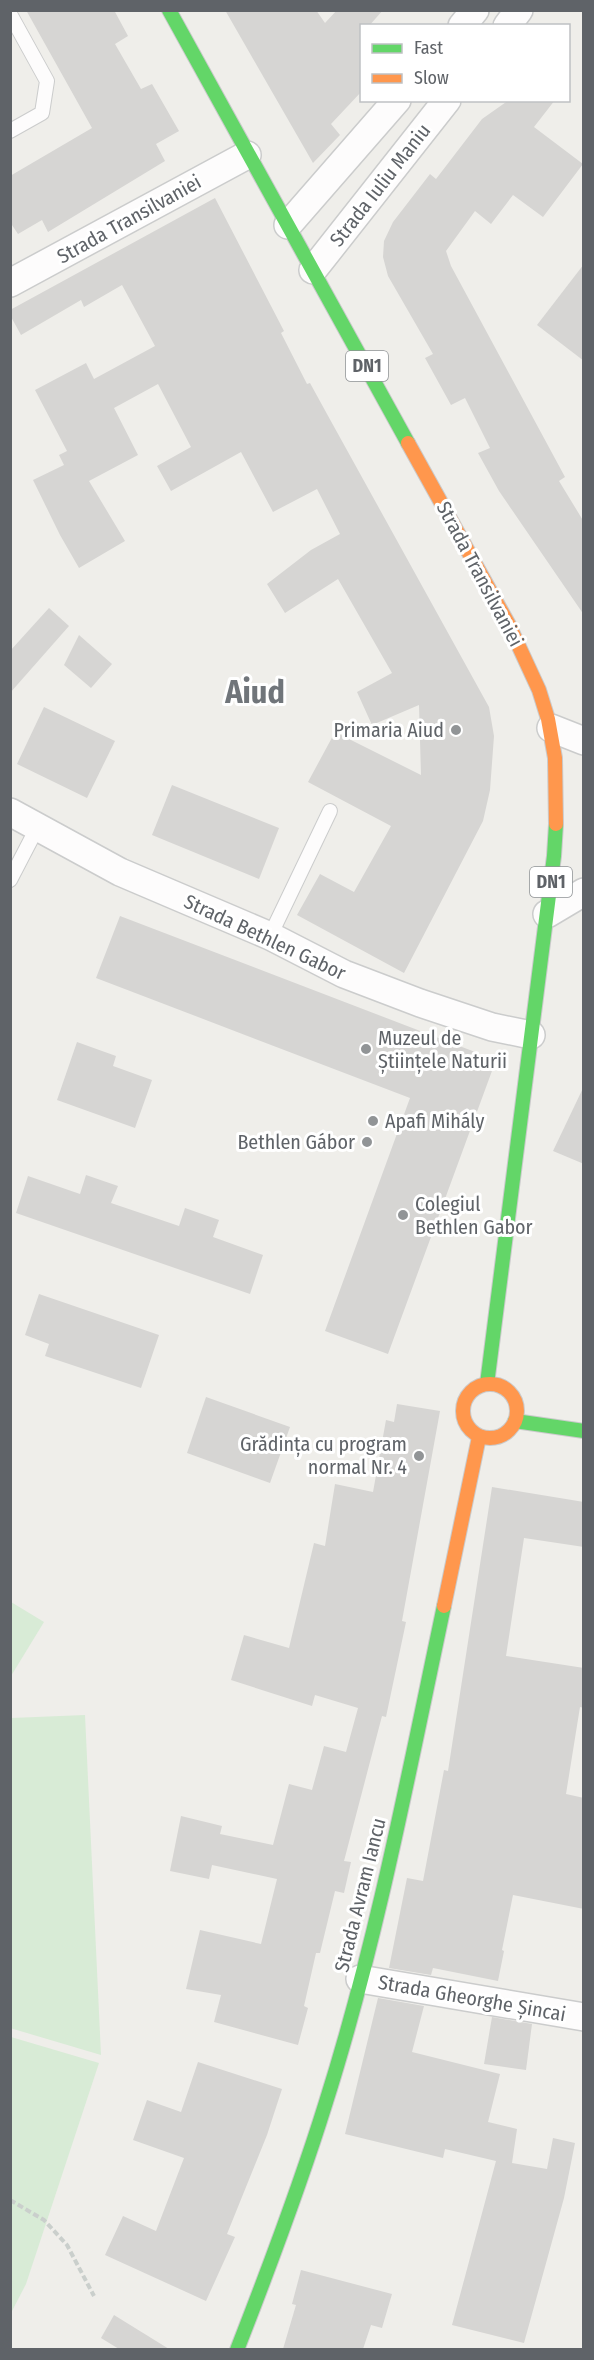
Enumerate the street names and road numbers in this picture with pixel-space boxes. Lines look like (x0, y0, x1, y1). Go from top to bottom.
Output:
street label: Strada Iuliu Maniu (325, 119, 435, 251)
street label: Strada Transilvaniei (53, 170, 205, 268)
road number: DN1 (346, 351, 388, 381)
street label: Strada Transilvaniei (432, 497, 528, 651)
road number: DN1 (530, 867, 572, 897)
street label: Strada Bethlen Gabor (180, 889, 350, 985)
street label: Strada Avram Iancu (329, 1815, 391, 1975)
street label: Strada Gheorghe Șincai (376, 1970, 568, 2027)

